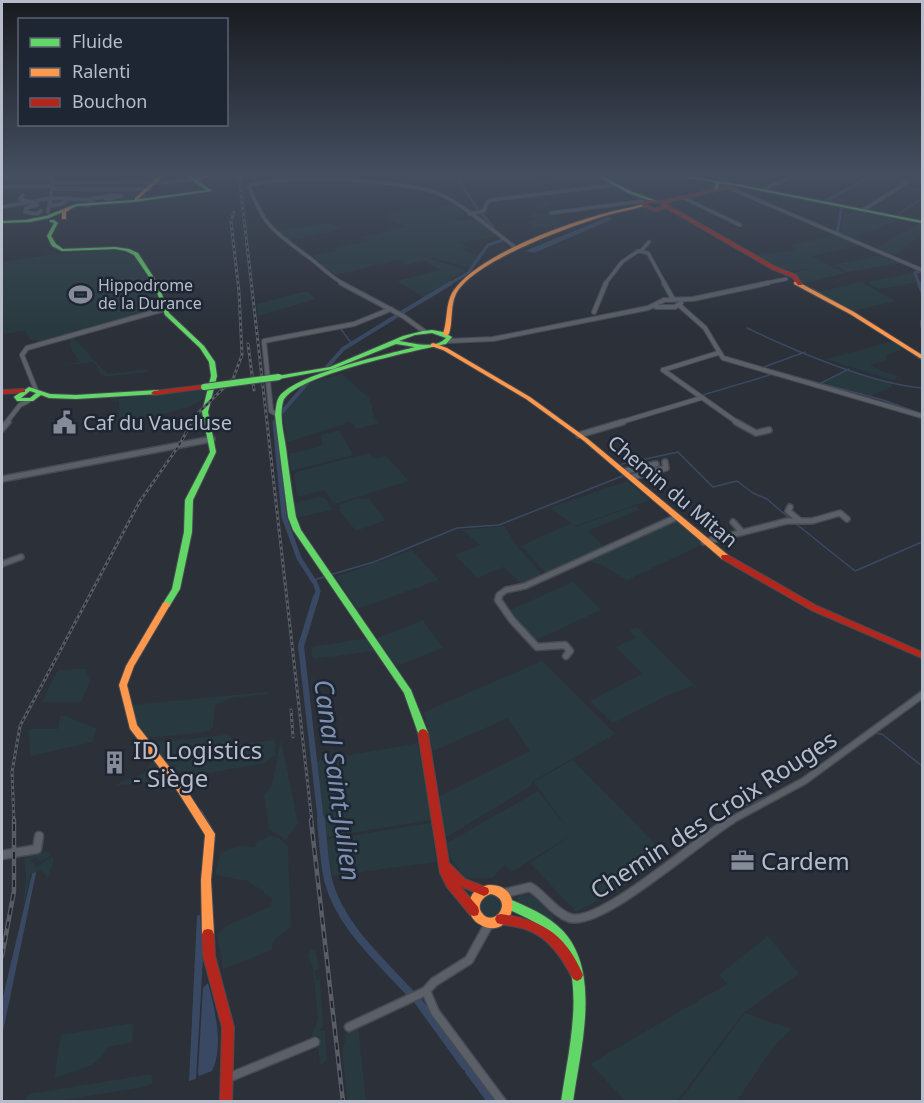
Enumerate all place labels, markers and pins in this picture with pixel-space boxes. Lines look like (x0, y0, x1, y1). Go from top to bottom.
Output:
place label: Hippodrome de la Durance (98, 274, 202, 314)
sports icon: Hippodrome de la Durance (67, 281, 93, 307)
public building icon: Caf du Vaucluse (52, 409, 78, 435)
place label: Caf du Vaucluse (83, 409, 232, 436)
place label: ID Logistics - Siège (133, 733, 262, 794)
building icon: ID Logistics - Siège (102, 750, 128, 776)
place label: Cardem (761, 844, 850, 877)
office icon: Cardem (730, 847, 756, 873)

